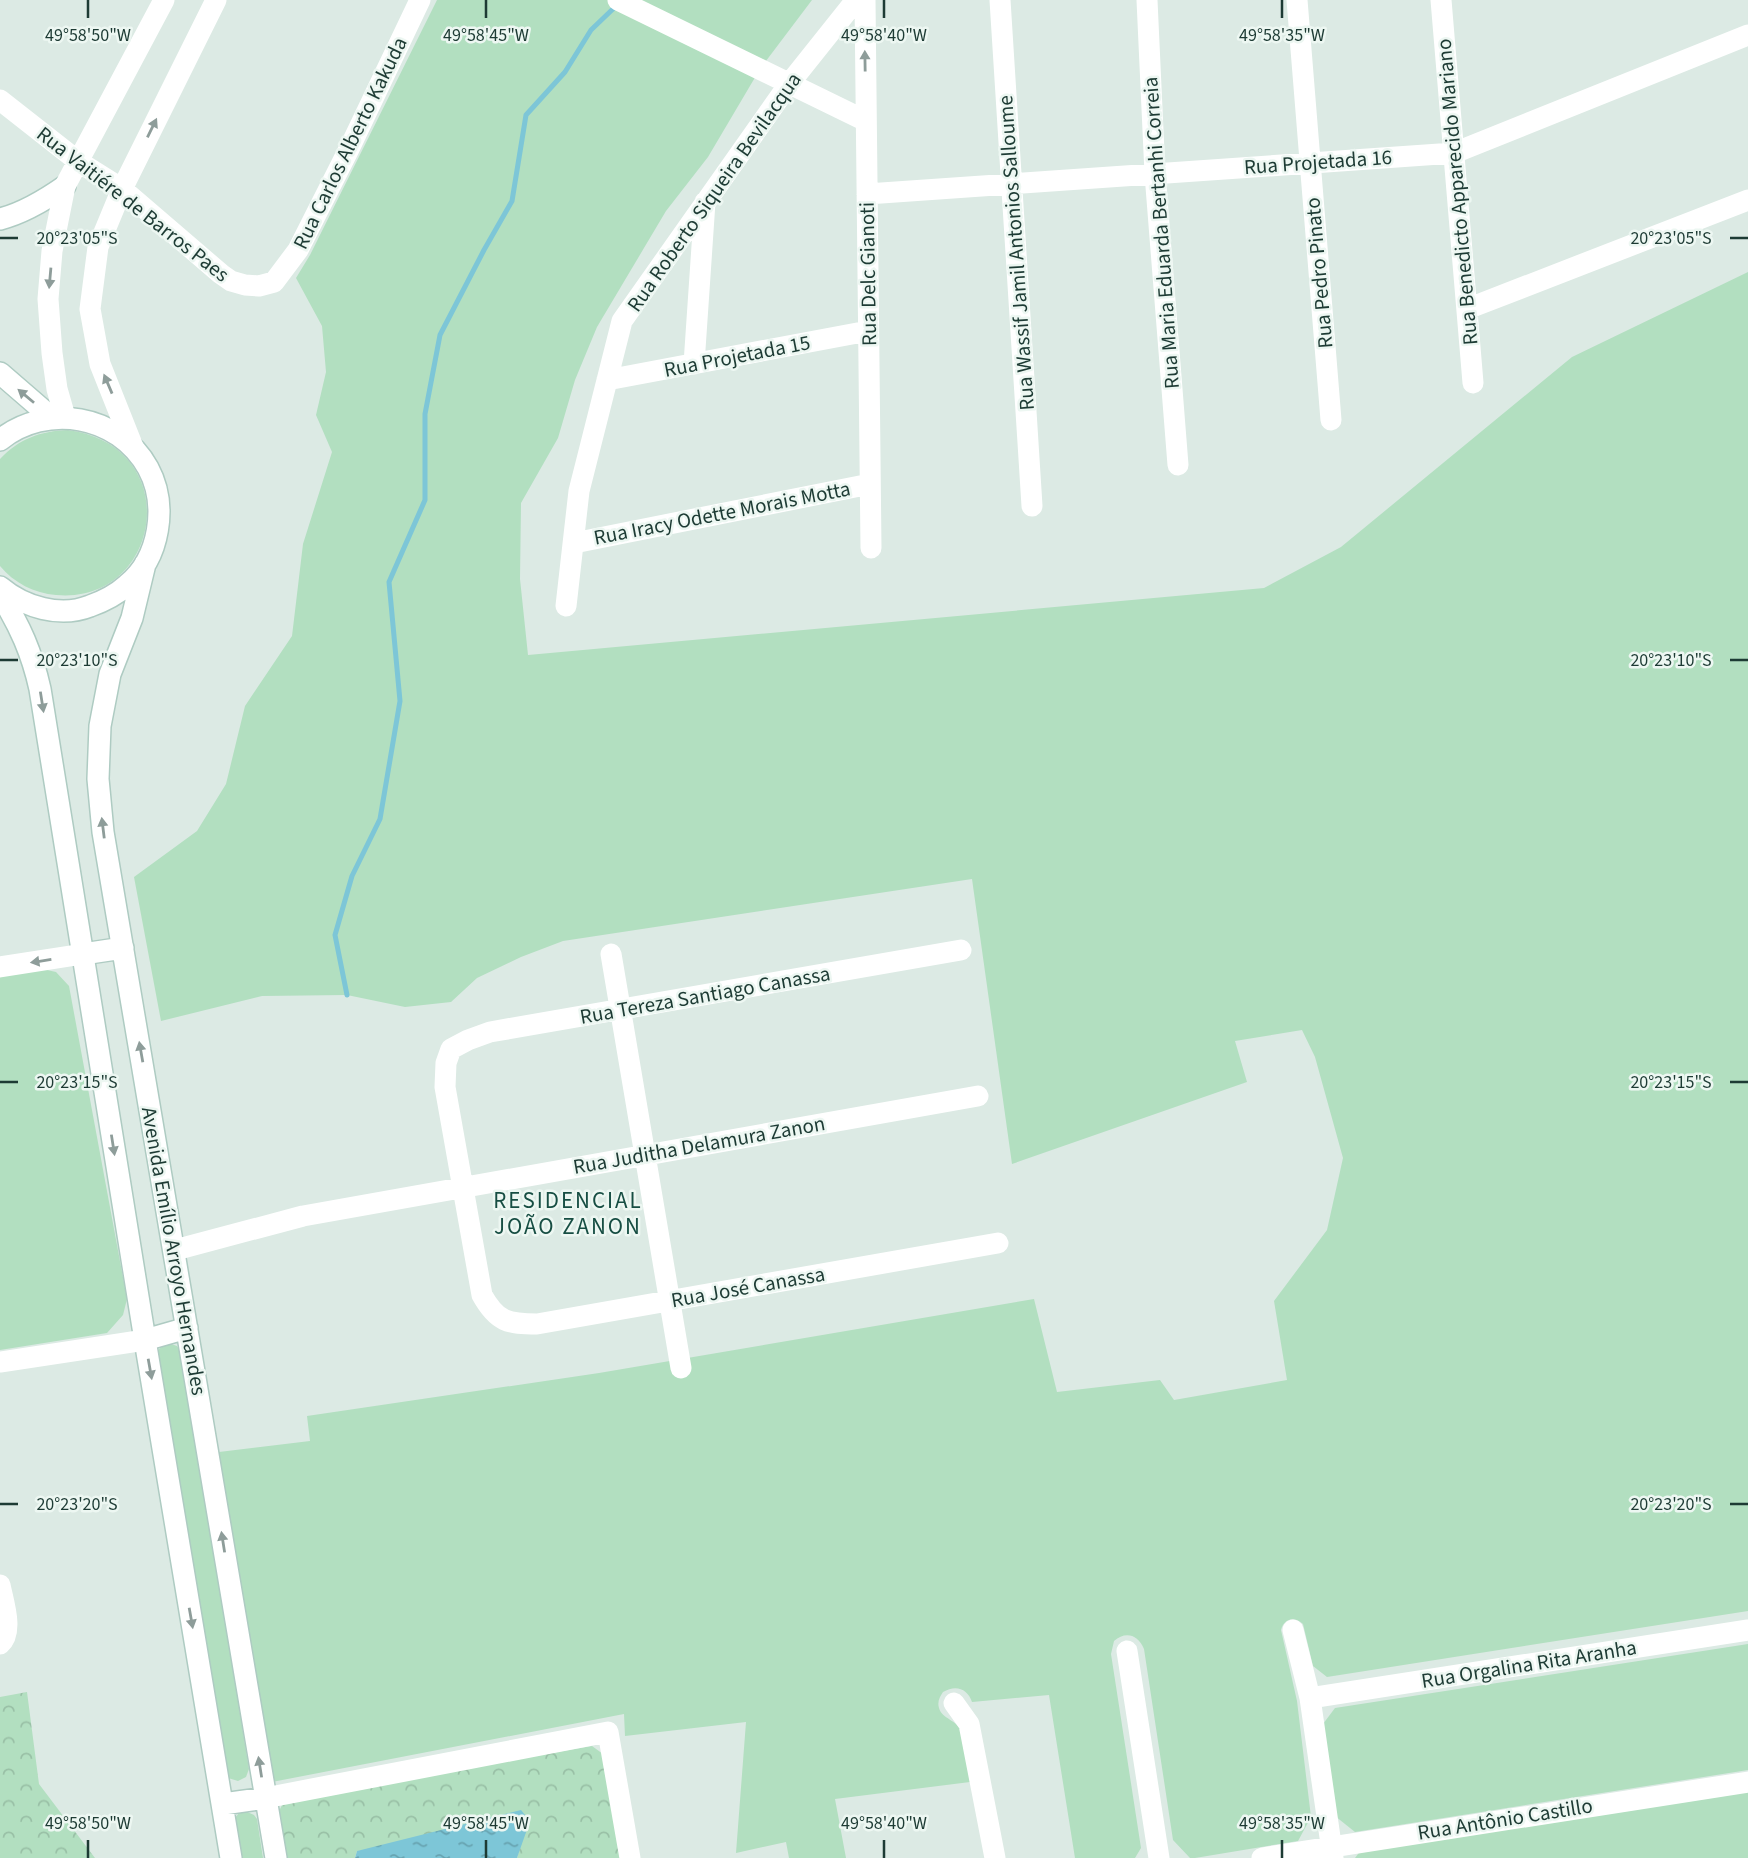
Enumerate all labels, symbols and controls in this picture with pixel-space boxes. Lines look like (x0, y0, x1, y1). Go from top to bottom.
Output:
text: 49°58'50"W (45, 23, 131, 48)
text: 49°58'45"W (443, 23, 529, 48)
text: 49°58'40"W (841, 23, 927, 48)
text: 49°58'35"W (1239, 23, 1325, 48)
street label: Rua Carlos Alberto Kakuda (286, 32, 414, 254)
street label: Rua Benedicto Apparecido Mariano (1429, 37, 1485, 347)
one-way arrow (859, 49, 871, 71)
street label: Rua Roberto Siqueira Bevilacqua (620, 66, 808, 318)
street label: Rua Maria Eduarda Bertanhi Correia (1135, 76, 1187, 390)
street label: Rua Wassif Jamil Antonios Salloume (990, 94, 1042, 412)
one-way arrow (147, 118, 158, 138)
street label: Rua Vaitiére de Barros Paes (30, 119, 236, 289)
street label: Rua Projetada 16 (1243, 142, 1393, 182)
street label: Rua Pedro Pinato (1297, 196, 1341, 350)
street label: Rua Delc Gianoti (852, 202, 884, 346)
text: 20°23'05"S (36, 226, 118, 251)
text: 20°23'05"S (1630, 226, 1712, 251)
one-way arrow (44, 267, 55, 289)
street label: Rua Projetada 15 (661, 327, 813, 385)
one-way arrow (102, 373, 113, 394)
one-way arrow (17, 389, 34, 404)
street label: Rua Iracy Odette Morais Motta (591, 473, 853, 553)
text: 20°23'10"S (36, 648, 118, 673)
text: 20°23'10"S (1630, 648, 1712, 673)
one-way arrow (37, 692, 48, 714)
one-way arrow (97, 817, 108, 839)
one-way arrow (30, 955, 52, 966)
street label: Rua Tereza Santiago Canassa (577, 958, 833, 1032)
one-way arrow (135, 1041, 146, 1063)
text: 20°23'15"S (36, 1070, 118, 1095)
text: 20°23'15"S (1630, 1070, 1712, 1095)
street label: Avenida Emílio Arroyo Hernandes (134, 1104, 214, 1398)
street label: Rua Juditha Delamura Zanon (571, 1108, 827, 1182)
one-way arrow (108, 1134, 119, 1156)
district label: RESIDENCIAL JOÃO ZANON (493, 1184, 643, 1243)
street label: Rua José Canassa (669, 1259, 827, 1315)
one-way arrow (145, 1358, 156, 1380)
text: 20°23'20"S (36, 1492, 118, 1517)
text: 20°23'20"S (1630, 1492, 1712, 1517)
one-way arrow (217, 1531, 228, 1553)
one-way arrow (186, 1607, 197, 1629)
street label: Rua Orgalina Rita Aranha (1419, 1632, 1639, 1696)
one-way arrow (254, 1756, 265, 1778)
street label: Rua Antônio Castillo (1415, 1790, 1595, 1848)
text: 49°58'50"W (45, 1811, 131, 1836)
text: 49°58'45"W (443, 1811, 529, 1836)
text: 49°58'40"W (841, 1811, 927, 1836)
text: 49°58'35"W (1239, 1811, 1325, 1836)

